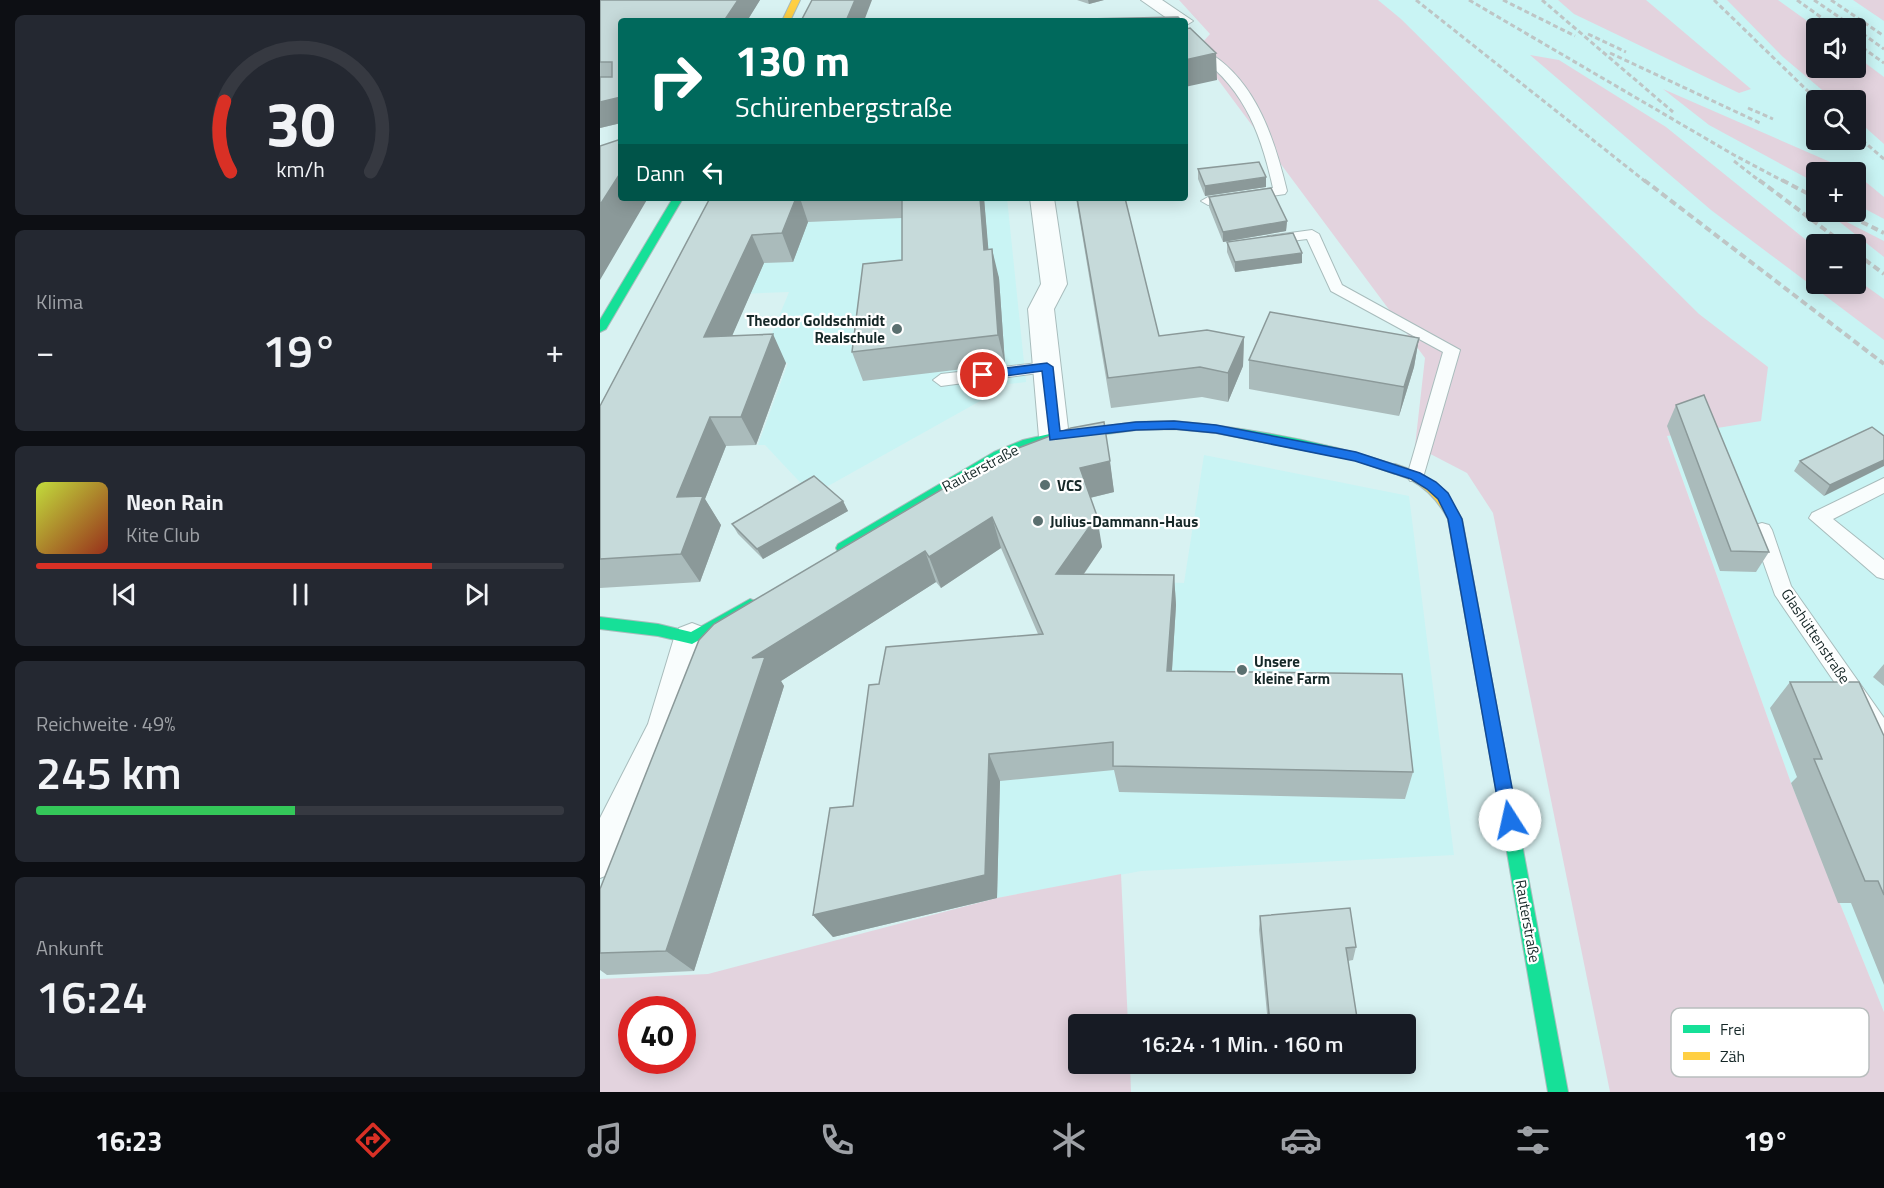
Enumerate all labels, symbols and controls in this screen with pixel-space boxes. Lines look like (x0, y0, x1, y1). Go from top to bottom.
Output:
map controls (1806, 18, 1866, 294)
button: sound (1806, 18, 1866, 78)
text: 130 m (735, 28, 850, 92)
icon: right (636, 42, 714, 120)
text: 30 (265, 75, 335, 170)
text: Schürenbergstraße (735, 86, 952, 127)
button: search (1806, 90, 1866, 150)
text: km/h (276, 154, 324, 186)
text: Dann (636, 156, 685, 190)
icon: left (697, 156, 730, 189)
button: + (1806, 162, 1866, 222)
button: − (1806, 234, 1866, 294)
text: Klima (36, 286, 83, 317)
place label: Theodor Goldschmidt Realschule (746, 309, 886, 349)
text: 19° (262, 316, 338, 384)
marker: Theodor Goldschmidt Realschule (890, 322, 904, 336)
text: − (36, 326, 54, 376)
text: + (546, 326, 564, 376)
pin (957, 349, 1008, 400)
icon: arrive (966, 358, 999, 391)
street label: Rauterstraße (938, 438, 1022, 498)
place label: VCS (1057, 474, 1082, 497)
marker: VCS (1038, 478, 1052, 492)
text: Neon Rain (126, 485, 224, 519)
place label: Julius-Dammann-Haus (1050, 510, 1198, 533)
marker: Julius-Dammann-Haus (1031, 514, 1045, 528)
text: Kite Club (126, 519, 200, 550)
icon: previous (108, 578, 141, 611)
icon: pause (284, 578, 317, 611)
icon: next (460, 578, 493, 611)
street label: Glashüttenstraße (1776, 584, 1856, 688)
place label: Unsere kleine Farm (1254, 650, 1330, 690)
marker: Unsere kleine Farm (1235, 663, 1249, 677)
text: Reichweite · 49% (36, 708, 175, 739)
text: 245 km (36, 738, 182, 806)
position arrow (1478, 788, 1542, 852)
street label: Rauterstraße (1509, 878, 1547, 964)
text: Ankunft (36, 932, 103, 963)
text: 16:24 (36, 962, 148, 1030)
speed limit sign: 40 (618, 996, 696, 1074)
legend (1671, 1008, 1869, 1077)
text: Frei (1720, 1017, 1745, 1041)
text: 16:24 · 1 Min. · 160 m (1140, 1027, 1344, 1061)
text: Zäh (1720, 1044, 1745, 1068)
icon: directions (352, 1119, 394, 1161)
icon: music (584, 1119, 626, 1161)
icon: phone (816, 1119, 858, 1161)
icon: climate (1048, 1119, 1090, 1161)
icon: car (1280, 1119, 1322, 1161)
icon: filters (1512, 1119, 1554, 1161)
text: 16:23 (95, 1120, 162, 1161)
text: 19° (1744, 1120, 1789, 1161)

